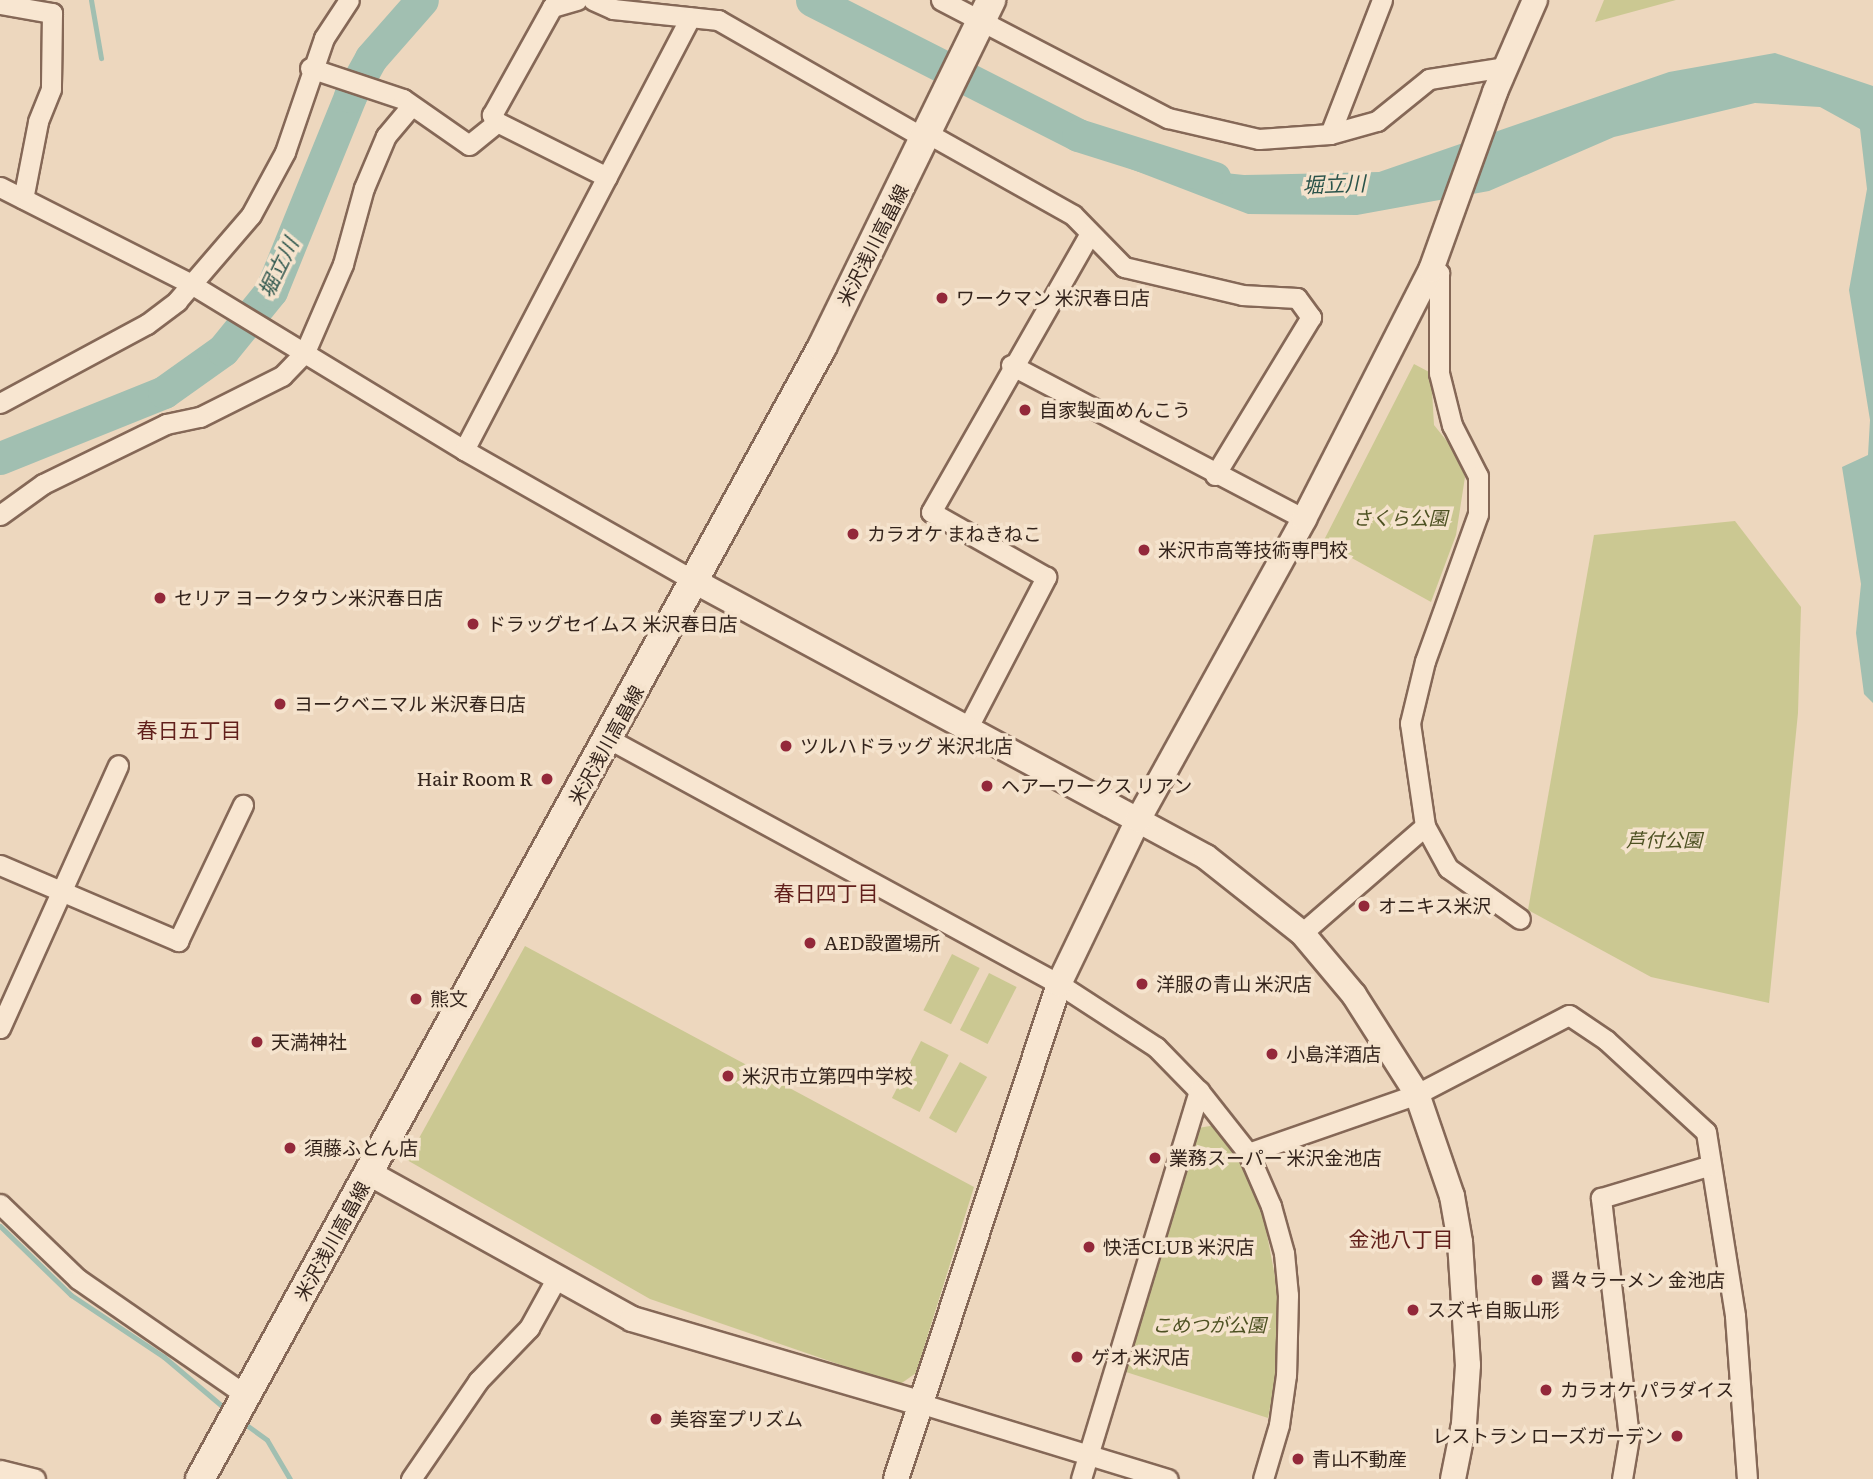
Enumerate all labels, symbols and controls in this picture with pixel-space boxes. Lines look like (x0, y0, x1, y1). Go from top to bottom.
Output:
water label: 堀立川 (1302, 169, 1366, 197)
street label: 米沢浅川高畠線 (833, 181, 913, 309)
water label: 堀立川 (252, 233, 302, 301)
place label: ワークマン 米沢春日店 (956, 287, 1150, 309)
marker: ワークマン 米沢春日店 (934, 290, 950, 306)
place label: 自家製面めんこう (1039, 399, 1191, 421)
marker: 自家製面めんこう (1017, 402, 1033, 418)
park label: さくら公園 (1353, 507, 1447, 529)
place label: カラオケ まねきねこ (867, 523, 1042, 545)
marker: カラオケ まねきねこ (845, 526, 861, 542)
place label: 米沢市高等技術専門校 (1158, 539, 1348, 561)
marker: 米沢市高等技術専門校 (1136, 542, 1152, 558)
place label: セリア ヨークタウン米沢春日店 (174, 587, 444, 609)
marker: セリア ヨークタウン米沢春日店 (152, 590, 168, 606)
place label: ドラッグセイムス 米沢春日店 (487, 613, 738, 635)
marker: ドラッグセイムス 米沢春日店 (465, 616, 481, 632)
street label: 米沢浅川高畠線 (564, 681, 648, 809)
place label: ヨークベニマル 米沢春日店 (294, 693, 526, 715)
marker: ヨークベニマル 米沢春日店 (272, 696, 288, 712)
district label: 春日五丁目 (137, 716, 241, 742)
place label: ツルハドラッグ 米沢北店 (800, 735, 1013, 757)
marker: ツルハドラッグ 米沢北店 (778, 738, 794, 754)
place label: Hair Room R (416, 768, 533, 790)
marker: Hair Room R (539, 771, 555, 787)
place label: ヘアーワークス リアン (1001, 775, 1194, 797)
marker: ヘアーワークス リアン (979, 778, 995, 794)
park label: 芦付公園 (1626, 829, 1702, 851)
district label: 春日四丁目 (774, 879, 878, 905)
place label: オニキス米沢 (1378, 895, 1492, 917)
marker: オニキス米沢 (1356, 898, 1372, 914)
place label: AED設置場所 (824, 932, 941, 954)
marker: AED設置場所 (802, 935, 818, 951)
place label: 洋服の青山 米沢店 (1156, 973, 1312, 995)
marker: 洋服の青山 米沢店 (1134, 976, 1150, 992)
place label: 熊文 (430, 988, 468, 1010)
marker: 熊文 (408, 991, 424, 1007)
place label: 天満神社 (271, 1031, 347, 1053)
marker: 天満神社 (249, 1034, 265, 1050)
place label: 小島洋酒店 (1286, 1043, 1381, 1065)
marker: 小島洋酒店 (1264, 1046, 1280, 1062)
place label: 米沢市立第四中学校 (742, 1065, 913, 1087)
marker: 米沢市立第四中学校 (720, 1068, 736, 1084)
place label: 須藤ふとん店 (304, 1137, 418, 1159)
marker: 須藤ふとん店 (282, 1140, 298, 1156)
place label: 業務スーパー 米沢金池店 (1169, 1147, 1382, 1169)
marker: 業務スーパー 米沢金池店 (1147, 1150, 1163, 1166)
street label: 米沢浅川高畠線 (290, 1177, 374, 1305)
district label: 金池八丁目 (1349, 1225, 1453, 1251)
place label: 快活CLUB 米沢店 (1103, 1236, 1254, 1258)
marker: 快活CLUB 米沢店 (1081, 1239, 1097, 1255)
place label: 醤々ラーメン 金池店 (1551, 1269, 1726, 1291)
marker: 醤々ラーメン 金池店 (1529, 1272, 1545, 1288)
place label: スズキ自販山形 (1427, 1299, 1560, 1321)
marker: スズキ自販山形 (1405, 1302, 1421, 1318)
park label: こめつが公園 (1152, 1314, 1266, 1336)
place label: ゲオ 米沢店 (1091, 1346, 1190, 1368)
marker: ゲオ 米沢店 (1069, 1349, 1085, 1365)
place label: カラオケ パラダイス (1560, 1379, 1735, 1401)
marker: カラオケ パラダイス (1538, 1382, 1554, 1398)
place label: 美容室プリズム (670, 1408, 803, 1430)
marker: 美容室プリズム (648, 1411, 664, 1427)
place label: レストラン ローズガーデン (1431, 1425, 1663, 1447)
marker: レストラン ローズガーデン (1669, 1428, 1685, 1444)
place label: 青山不動産 (1312, 1448, 1407, 1470)
marker: 青山不動産 (1290, 1451, 1306, 1467)

